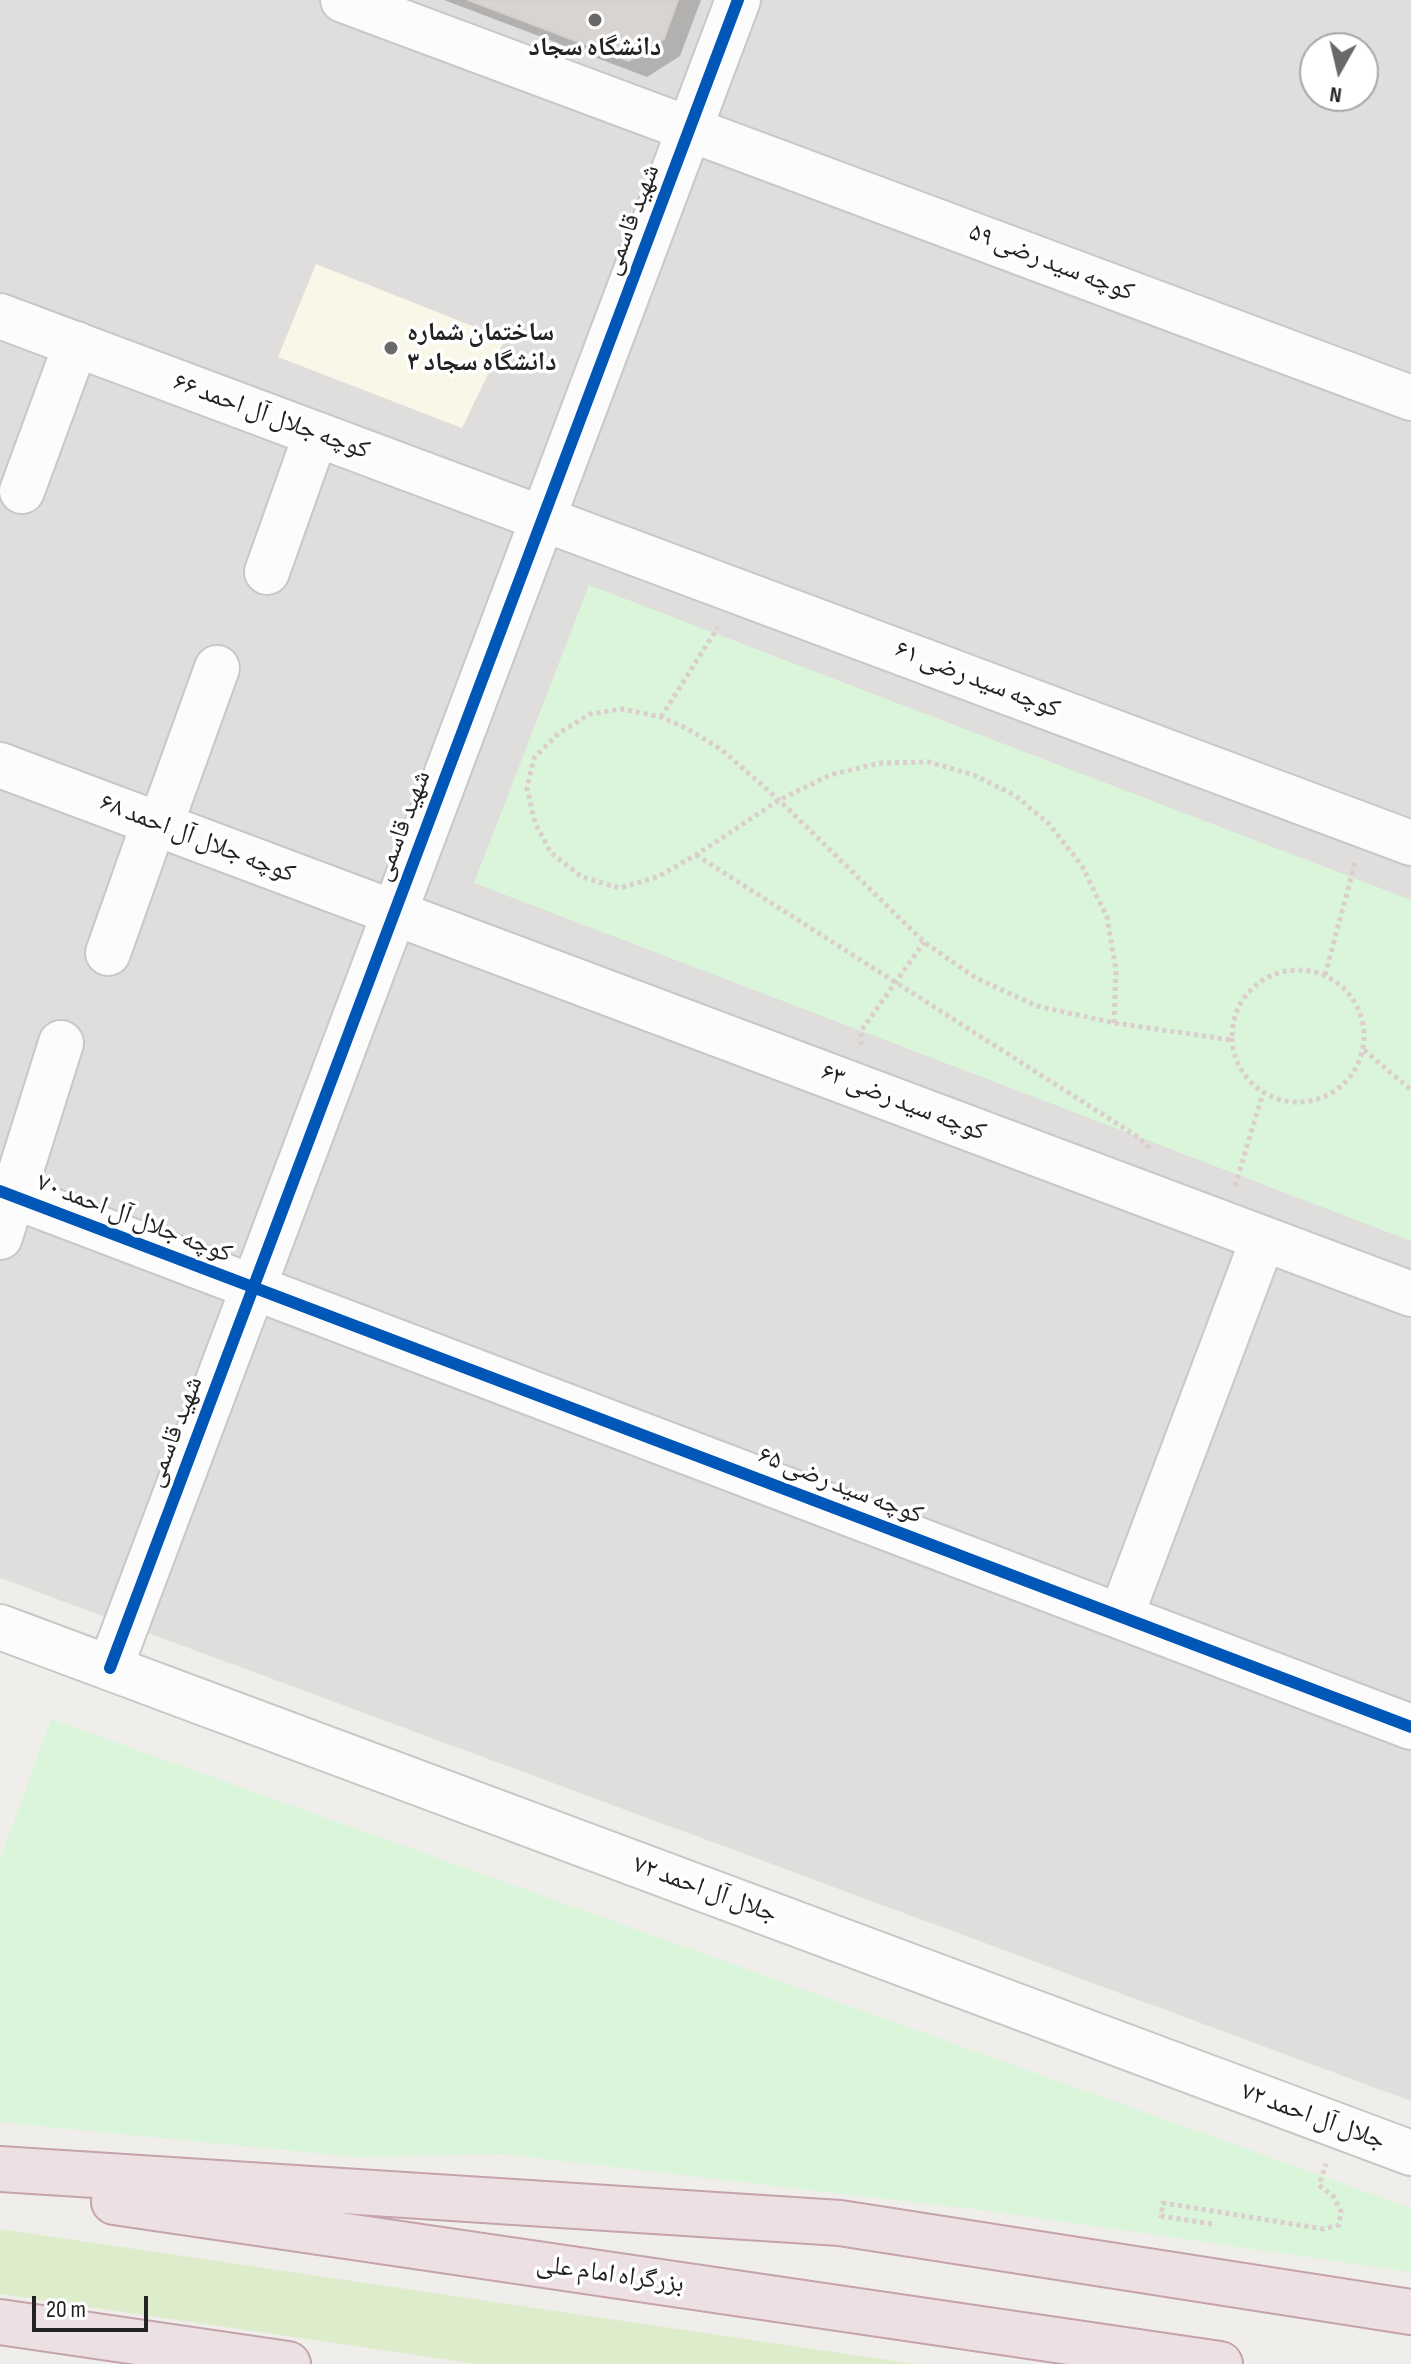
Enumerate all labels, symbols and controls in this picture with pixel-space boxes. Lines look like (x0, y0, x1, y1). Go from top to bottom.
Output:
marker: دانشگاه سجاد (586, 11, 604, 29)
place label: دانشگاه سجاد (529, 32, 661, 64)
north arrow (1299, 32, 1379, 112)
text: N (1328, 80, 1344, 108)
street label: شهید قاسمی (597, 160, 667, 280)
street label: کوچه سید رضی ۵۹ (964, 217, 1138, 309)
place label: ساختمان شماره ۳ دانشگاه سجاد (407, 317, 557, 378)
marker: ساختمان شماره ۳ دانشگاه سجاد (382, 339, 400, 357)
street label: کوچه جلال آل احمد ۶۶ (169, 367, 373, 467)
street label: کوچه سید رضی ۶۱ (890, 634, 1064, 726)
street label: شهید قاسمی (368, 766, 438, 886)
street label: کوچه جلال آل احمد ۶۸ (95, 787, 299, 891)
street label: کوچه سید رضی ۶۳ (816, 1057, 990, 1149)
street label: کوچه جلال آل احمد ۷۰ (32, 1167, 236, 1271)
street label: شهید قاسمی (140, 1372, 210, 1492)
street label: کوچه سید رضی ۶۵ (753, 1440, 927, 1532)
street label: جلال آل احمد ۷۲ (629, 1850, 781, 1930)
street label: جلال آل احمد ۷۲ (1237, 2077, 1389, 2157)
street label: بزرگراه امام علی (534, 2249, 686, 2301)
scale bar (36, 2280, 152, 2330)
text: 20 m (46, 2295, 86, 2324)

